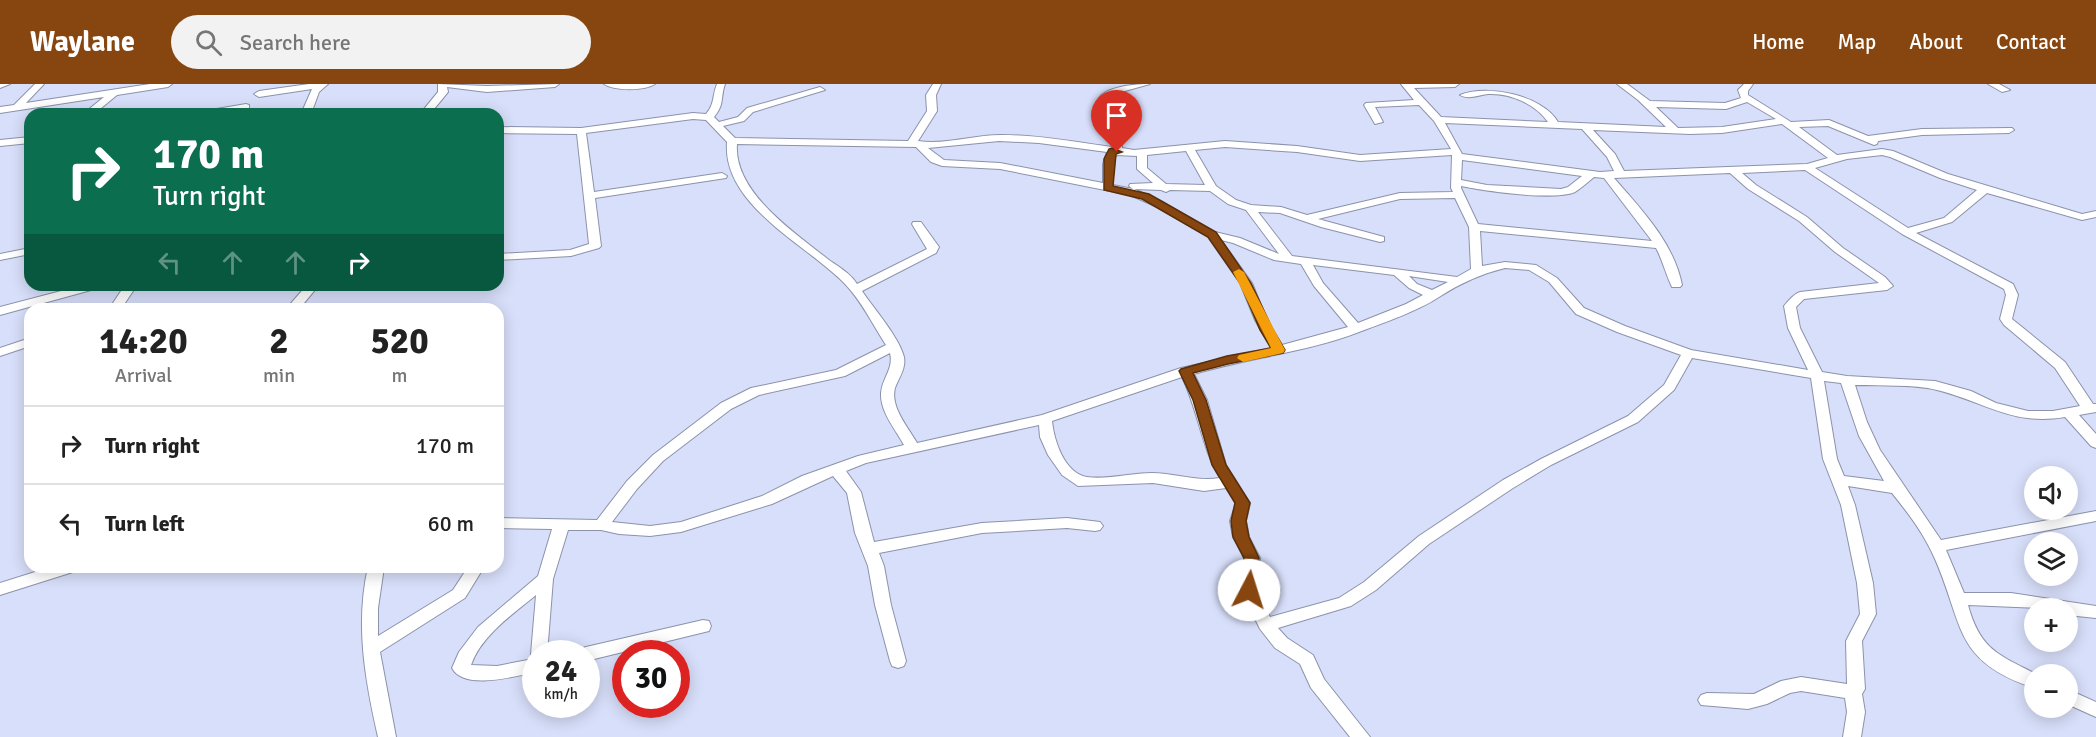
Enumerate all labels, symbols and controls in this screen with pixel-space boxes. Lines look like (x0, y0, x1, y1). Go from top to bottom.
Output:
search box (171, 15, 591, 69)
text: Waylane (30, 25, 135, 59)
icon: search (192, 26, 225, 59)
text: Search here (240, 29, 351, 56)
text: Home (1752, 29, 1805, 55)
text: Map (1838, 29, 1876, 55)
text: About (1909, 29, 1963, 55)
text: Contact (1996, 29, 2066, 55)
pin (1091, 90, 1142, 152)
icon: arrive (1100, 99, 1133, 132)
text: 170 m (153, 129, 264, 180)
icon: right (54, 132, 132, 210)
text: Turn right (153, 180, 266, 213)
icon: left (153, 246, 186, 279)
icon: ahead (216, 246, 249, 279)
icon: ahead (279, 246, 312, 279)
icon: right (342, 246, 375, 279)
text: 14:20 (99, 319, 188, 364)
text: 2 (269, 319, 289, 364)
text: 520 (370, 319, 429, 364)
text: Arrival (115, 363, 172, 388)
text: min (263, 363, 295, 388)
text: m (392, 363, 408, 388)
icon: right (54, 429, 87, 462)
text: Turn right (105, 432, 200, 459)
text: 170 m (416, 432, 474, 459)
map controls (2024, 466, 2078, 718)
button: sound (2024, 466, 2078, 520)
icon: left (54, 507, 87, 540)
text: Turn left (105, 510, 185, 537)
text: 60 m (428, 510, 474, 537)
button: layers (2024, 532, 2078, 586)
position arrow (1217, 558, 1281, 622)
button: + (2024, 598, 2078, 652)
speed limit sign: 30 (612, 640, 690, 718)
text: 24 (545, 653, 577, 690)
button: − (2024, 664, 2078, 718)
text: km/h (544, 685, 578, 703)

